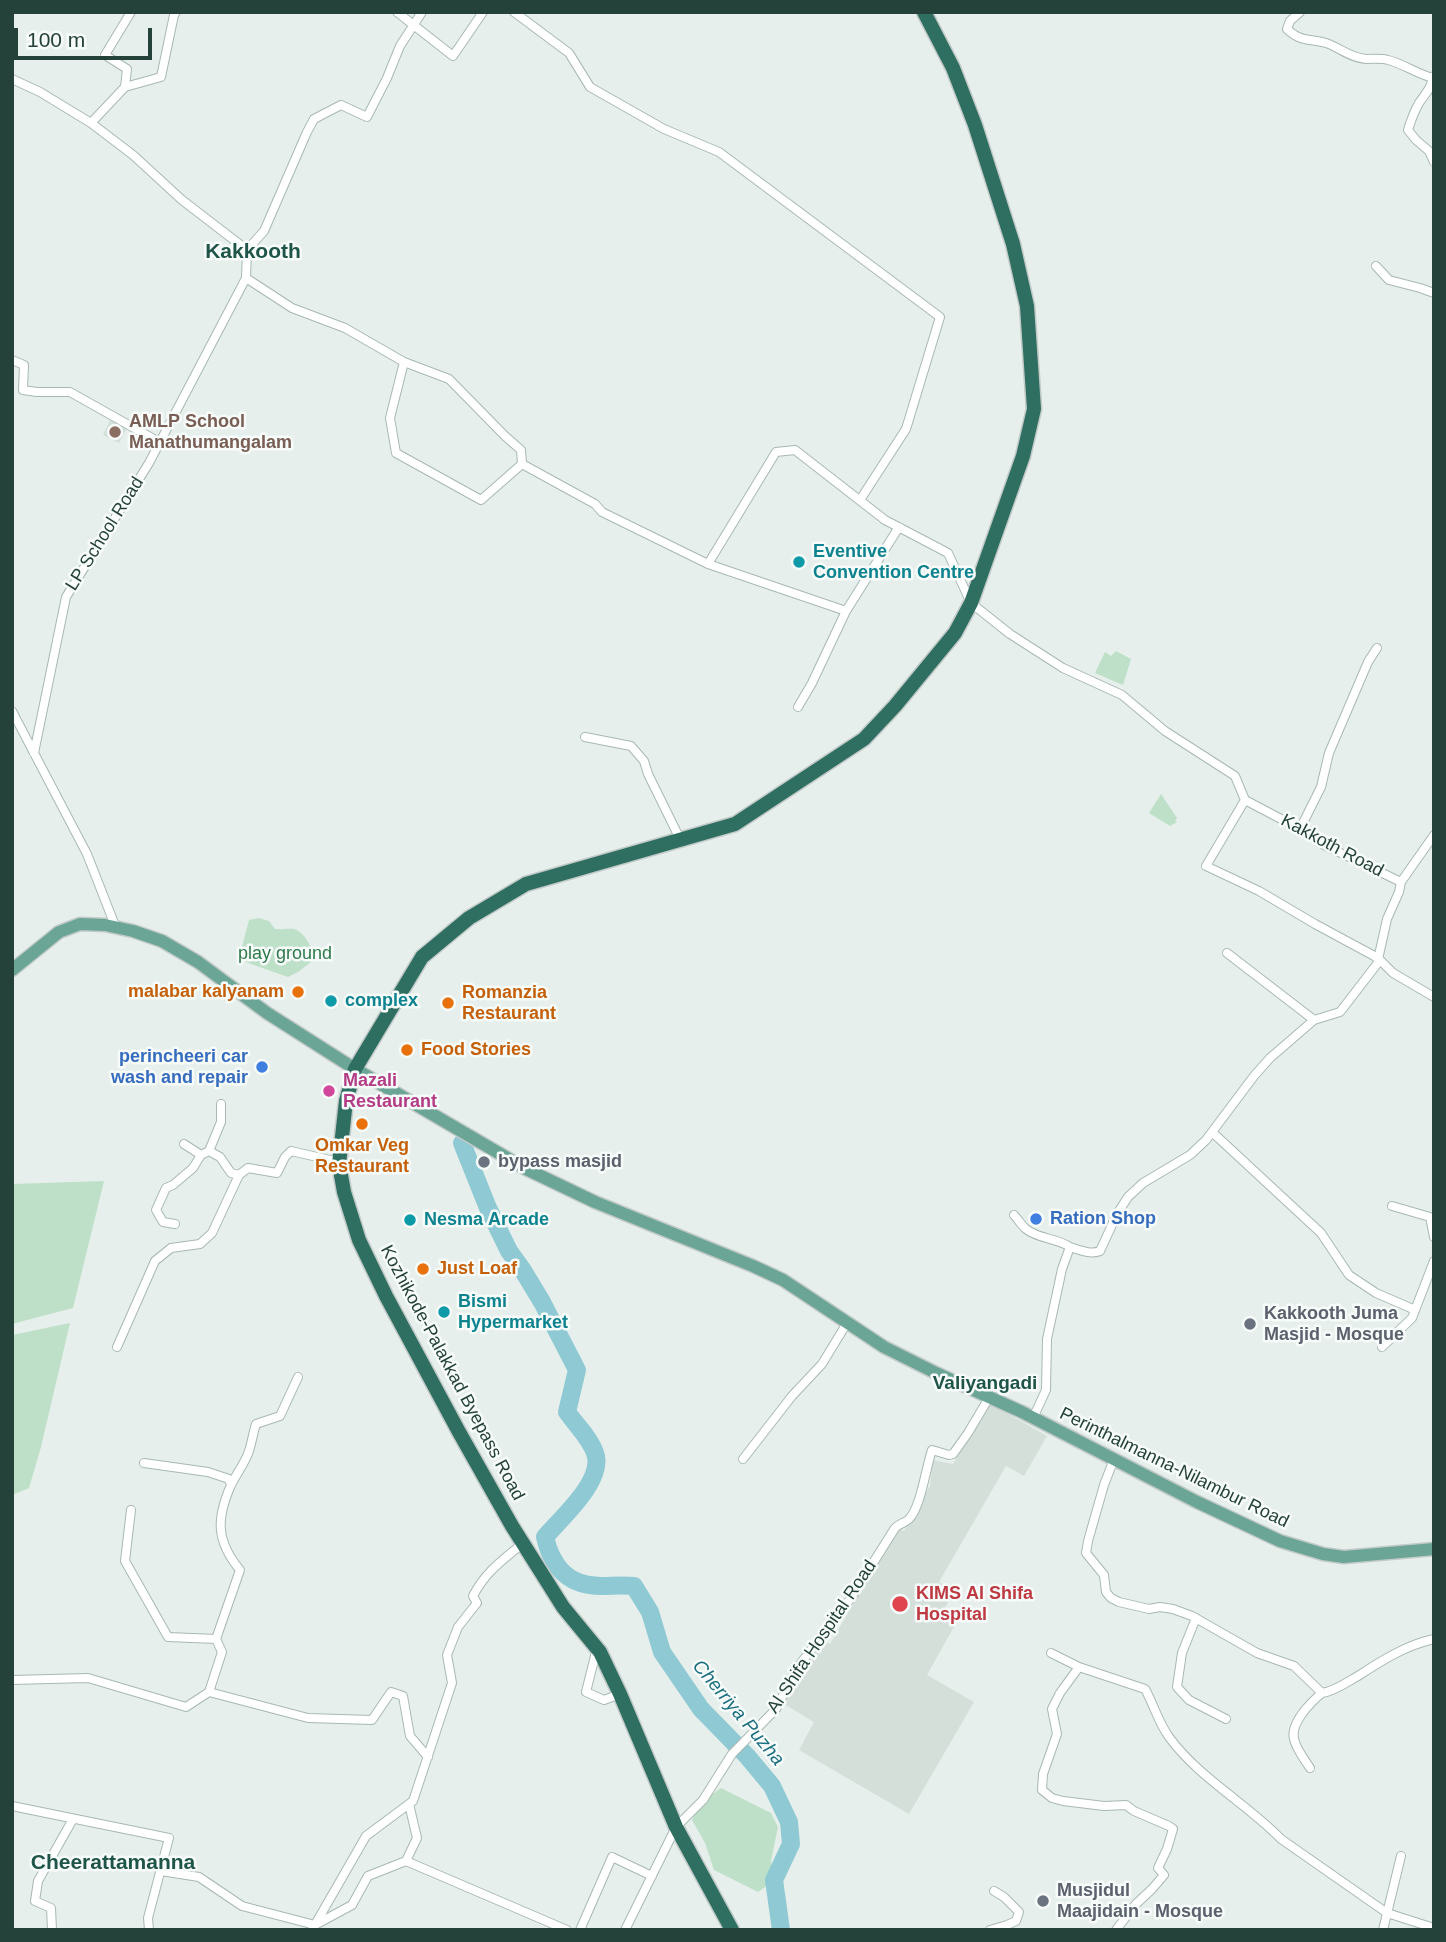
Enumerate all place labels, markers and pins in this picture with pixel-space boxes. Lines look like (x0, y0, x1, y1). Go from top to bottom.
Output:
place label: AMLP School Manathumangalam (129, 411, 292, 453)
marker: AMLP School Manathumangalam (107, 424, 123, 440)
place label: Eventive Convention Centre (813, 541, 974, 584)
marker: Eventive Convention Centre (791, 554, 807, 570)
place label: malabar kalyanam (128, 981, 284, 1003)
place label: Romanzia Restaurant (462, 982, 556, 1024)
marker: malabar kalyanam (290, 984, 306, 1000)
place label: complex (345, 990, 418, 1012)
marker: complex (323, 993, 339, 1009)
marker: Romanzia Restaurant (440, 995, 456, 1011)
place label: Food Stories (421, 1039, 531, 1061)
marker: Food Stories (399, 1042, 415, 1058)
place label: perincheeri car wash and repair (111, 1046, 248, 1088)
marker: perincheeri car wash and repair (254, 1059, 270, 1075)
place label: Mazali Restaurant (343, 1070, 437, 1112)
marker: Mazali Restaurant (321, 1083, 337, 1099)
marker: Omkar Veg Restaurant (354, 1116, 370, 1132)
place label: Omkar Veg Restaurant (315, 1135, 409, 1178)
place label: bypass masjid (498, 1151, 622, 1173)
marker: bypass masjid (476, 1154, 492, 1170)
place label: Ration Shop (1050, 1208, 1156, 1230)
place label: Nesma Arcade (424, 1209, 549, 1231)
marker: Ration Shop (1028, 1211, 1044, 1227)
marker: Nesma Arcade (402, 1212, 418, 1228)
place label: Just Loaf (437, 1258, 517, 1280)
marker: Just Loaf (415, 1261, 431, 1277)
place label: Bismi Hypermarket (458, 1291, 568, 1334)
place label: Kakkooth Juma Masjid - Mosque (1264, 1303, 1404, 1346)
marker: Bismi Hypermarket (436, 1304, 452, 1320)
marker: Kakkooth Juma Masjid - Mosque (1242, 1316, 1258, 1332)
place label: KIMS Al Shifa Hospital (916, 1583, 1033, 1626)
marker: KIMS Al Shifa Hospital (890, 1594, 910, 1614)
place label: Musjidul Maajidain - Mosque (1057, 1880, 1223, 1923)
marker: Musjidul Maajidain - Mosque (1035, 1893, 1051, 1909)

